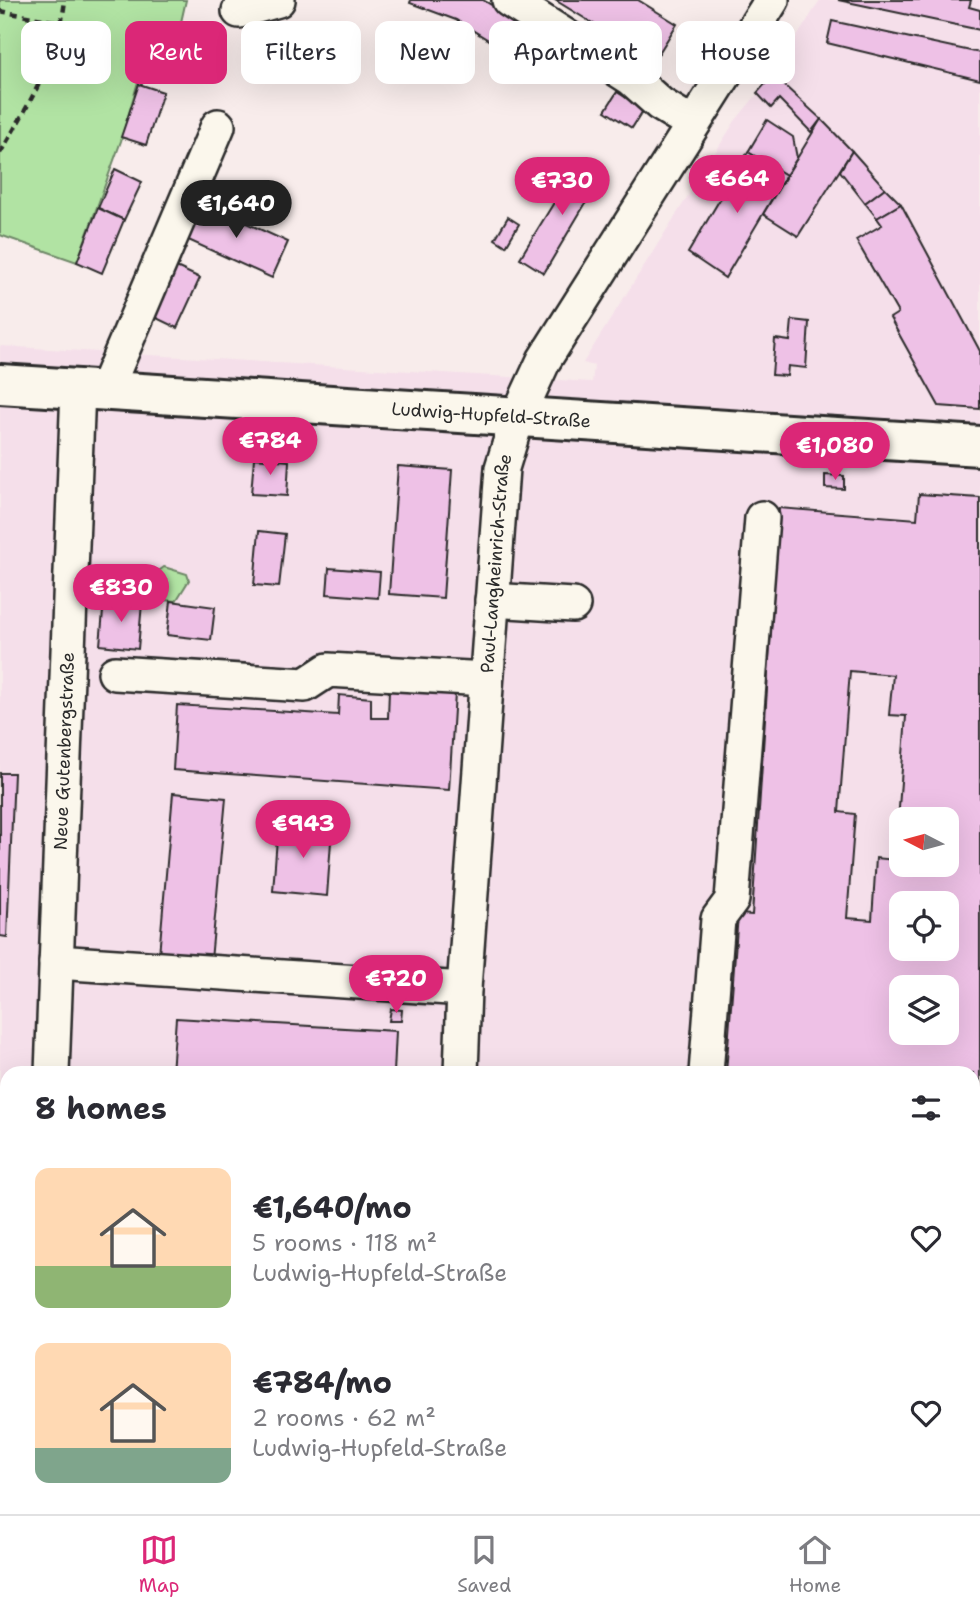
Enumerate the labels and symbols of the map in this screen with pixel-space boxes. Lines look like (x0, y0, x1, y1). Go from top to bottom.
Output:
pin: €664 (696, 156, 778, 215)
pin: €730 (521, 158, 603, 217)
pin: €1,640 (179, 180, 293, 240)
street label: Ludwig-Hupfeld-Straße (391, 397, 592, 433)
pin: €784 (229, 418, 311, 477)
pin: €1,080 (778, 422, 892, 482)
street label: Paul-Langheinrich-Straße (475, 451, 518, 674)
pin: €830 (80, 564, 162, 624)
street label: Neue Gutenbergstraße (48, 652, 80, 851)
pin: €943 (262, 800, 344, 860)
north arrow (889, 807, 959, 877)
pin: €720 (355, 956, 437, 1015)

